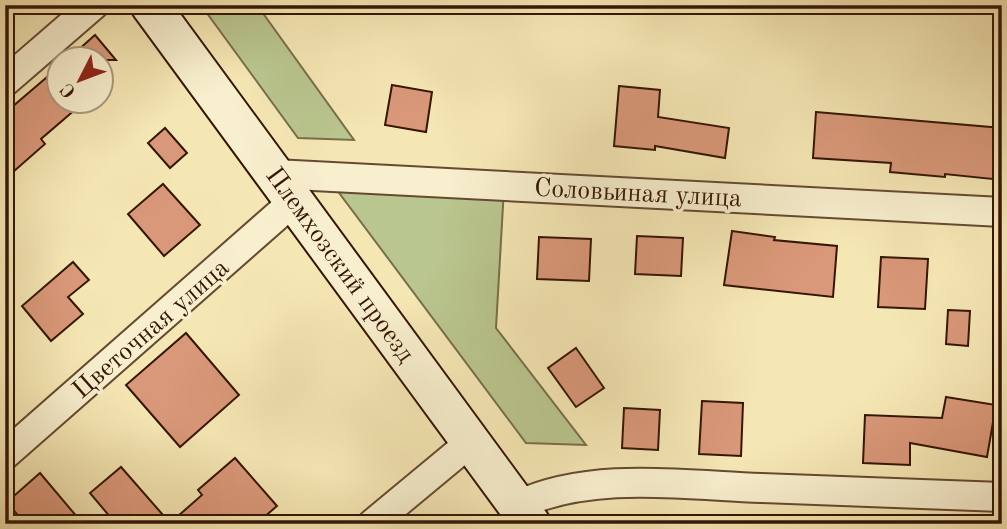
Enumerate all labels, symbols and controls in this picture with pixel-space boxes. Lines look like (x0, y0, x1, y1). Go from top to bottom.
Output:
north arrow (46, 46, 116, 116)
text: С (58, 79, 80, 101)
street label: Племхозский проезд (260, 163, 419, 368)
street label: Соловьиная улица (533, 176, 743, 212)
street label: Цветочная улица (68, 255, 235, 404)

